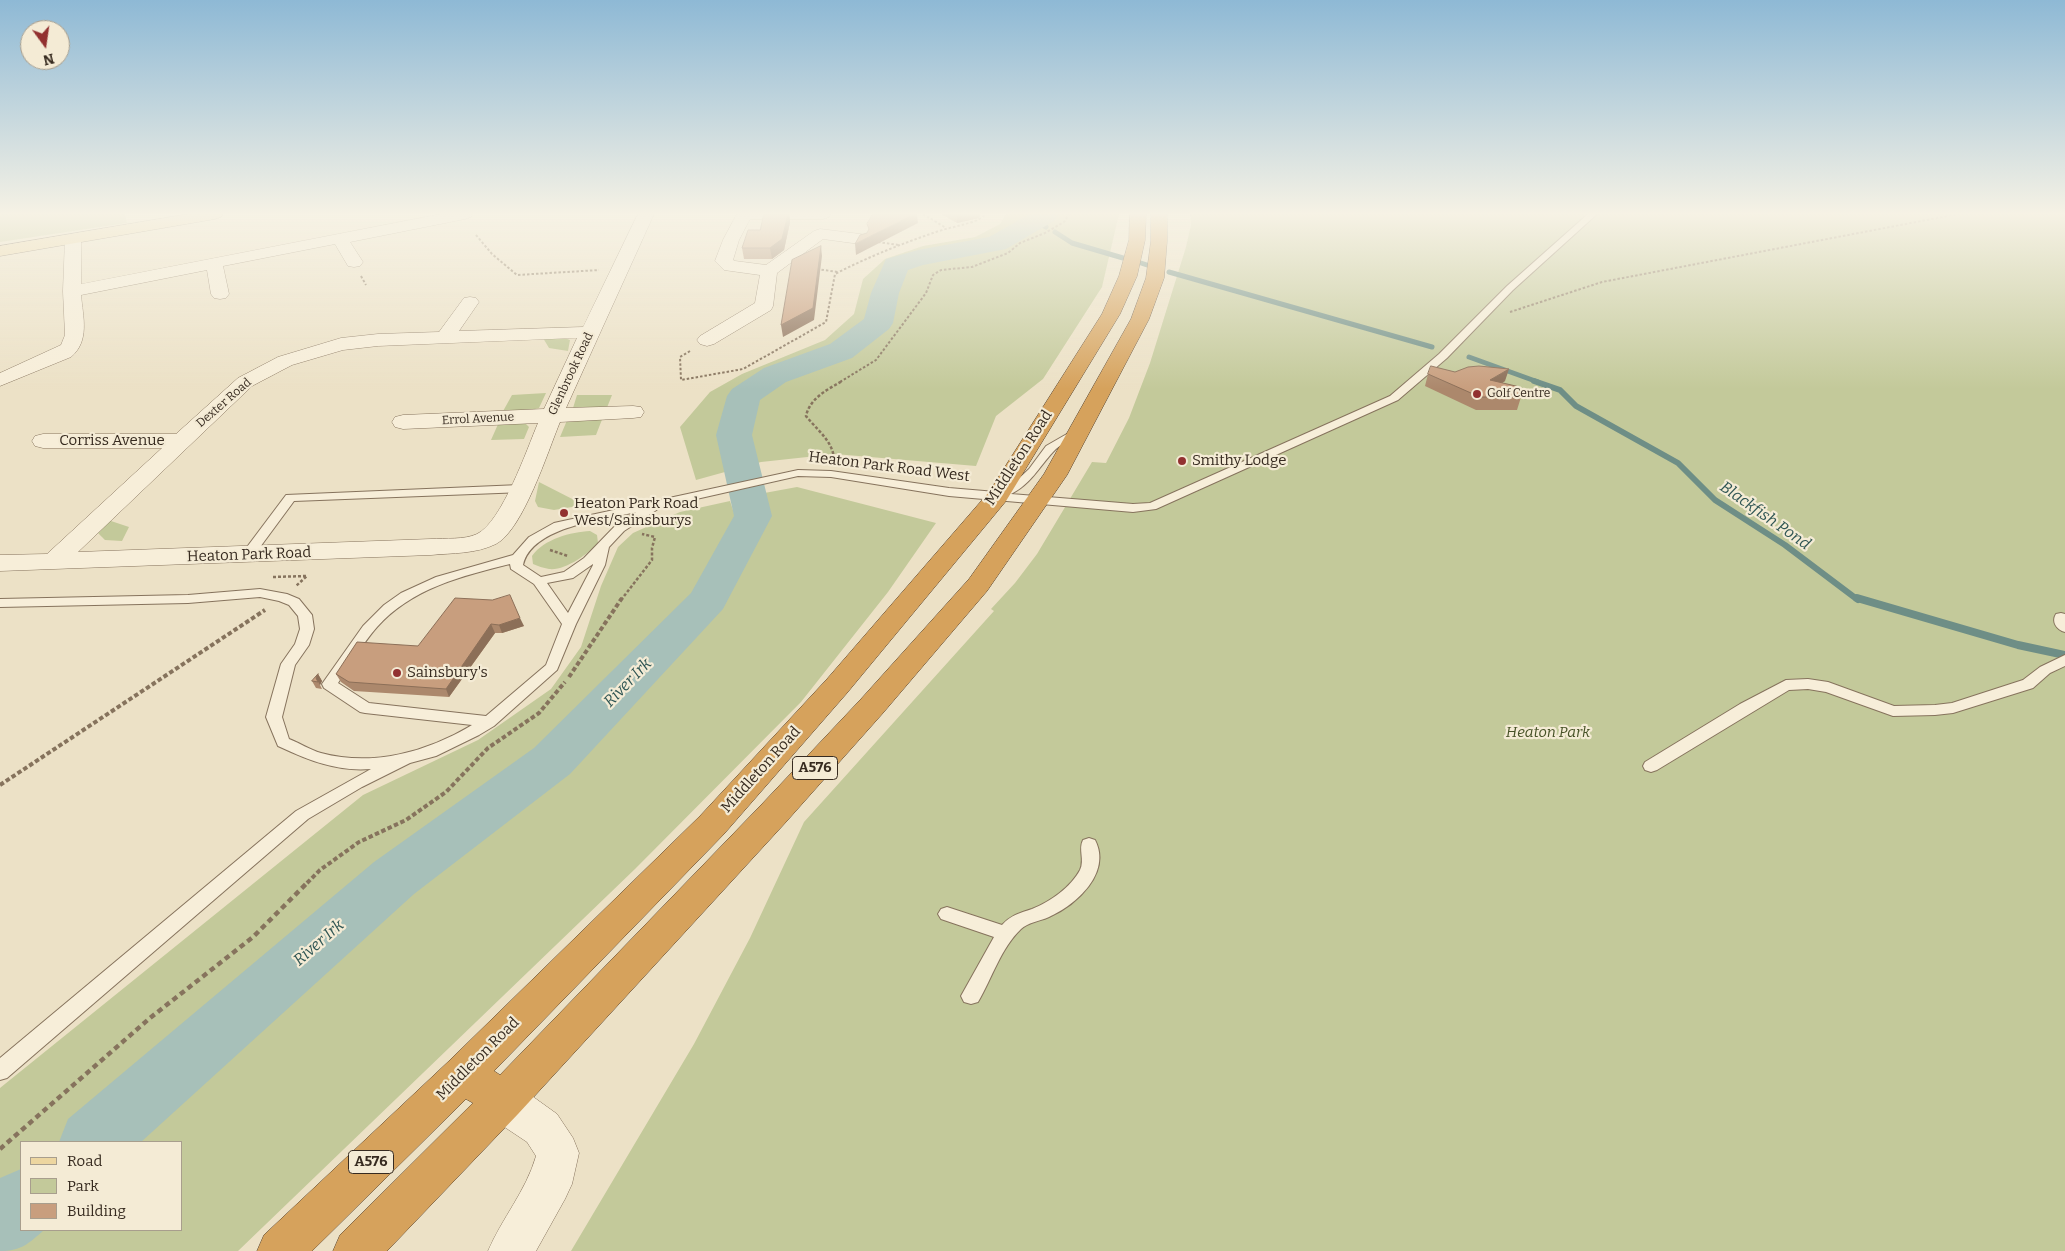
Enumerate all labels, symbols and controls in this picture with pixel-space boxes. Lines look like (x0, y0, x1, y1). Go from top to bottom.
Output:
north arrow (20, 20, 70, 70)
text: N (41, 50, 56, 69)
street label: Glenbrook Road (546, 330, 596, 418)
street label: Dexter Road (194, 375, 254, 431)
place label: Golf Centre (1487, 387, 1550, 401)
marker: Golf Centre (1471, 388, 1483, 400)
street label: Middleton Road (982, 407, 1056, 509)
street label: Errol Avenue (441, 410, 515, 428)
street label: Corriss Avenue (59, 432, 165, 450)
street label: Heaton Park Road West (807, 448, 971, 486)
place label: Smithy Lodge (1192, 452, 1286, 470)
marker: Smithy Lodge (1176, 455, 1188, 467)
water label: Blackfish Pond (1716, 478, 1814, 554)
place label: Heaton Park Road West/Sainsburys (574, 495, 698, 530)
marker: Heaton Park Road West/Sainsburys (558, 507, 570, 519)
street label: Heaton Park Road (187, 544, 311, 566)
water label: River Irk (600, 655, 656, 711)
place label: Sainsbury's (407, 664, 488, 682)
marker: Sainsbury's (391, 667, 403, 679)
street label: Middleton Road (718, 723, 804, 817)
park label: Heaton Park (1506, 724, 1590, 742)
road number: A576 (792, 756, 838, 780)
water label: River Irk (290, 916, 348, 970)
street label: Middleton Road (433, 1014, 523, 1104)
legend (20, 1141, 182, 1231)
road number: A576 (348, 1150, 394, 1174)
text: Road (67, 1152, 102, 1170)
text: Park (67, 1177, 99, 1195)
text: Building (67, 1202, 126, 1220)

